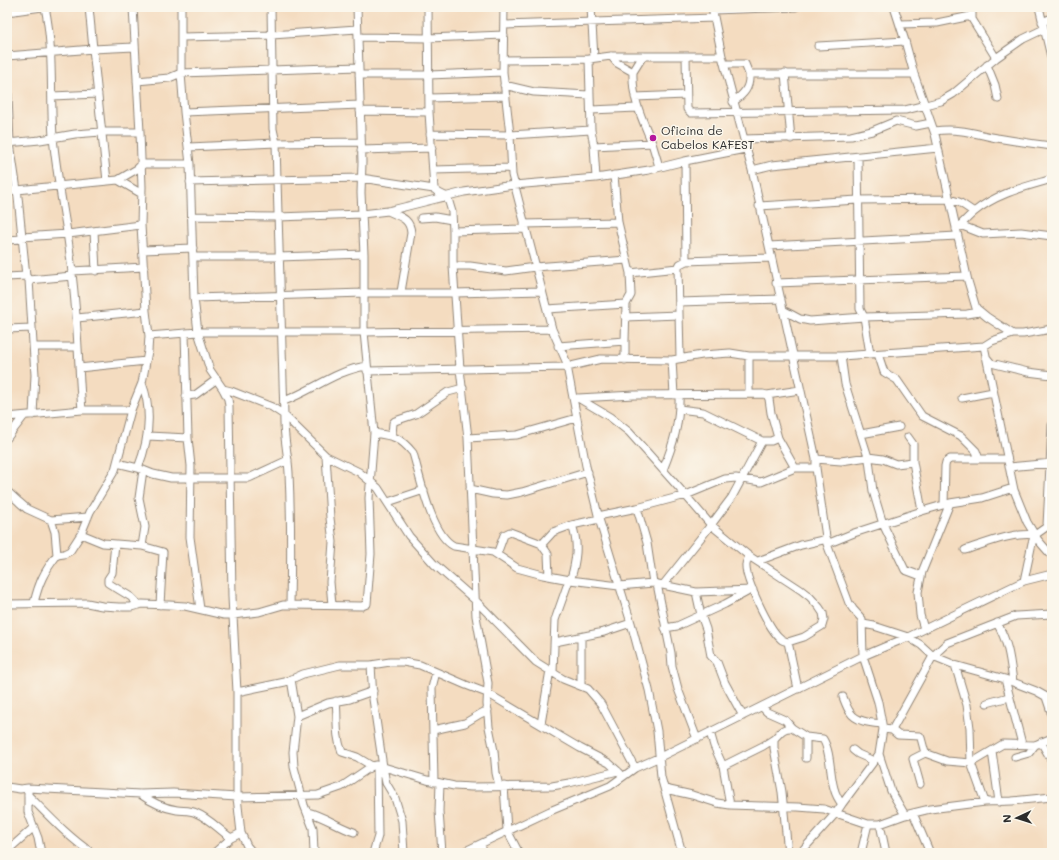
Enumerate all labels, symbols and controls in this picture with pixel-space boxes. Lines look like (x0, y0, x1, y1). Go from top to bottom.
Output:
place label: Oficina de Cabelos KAFEST (661, 122, 755, 152)
marker: Oficina de Cabelos KAFEST (648, 133, 658, 143)
north arrow (997, 798, 1037, 838)
text: N (999, 814, 1014, 823)

